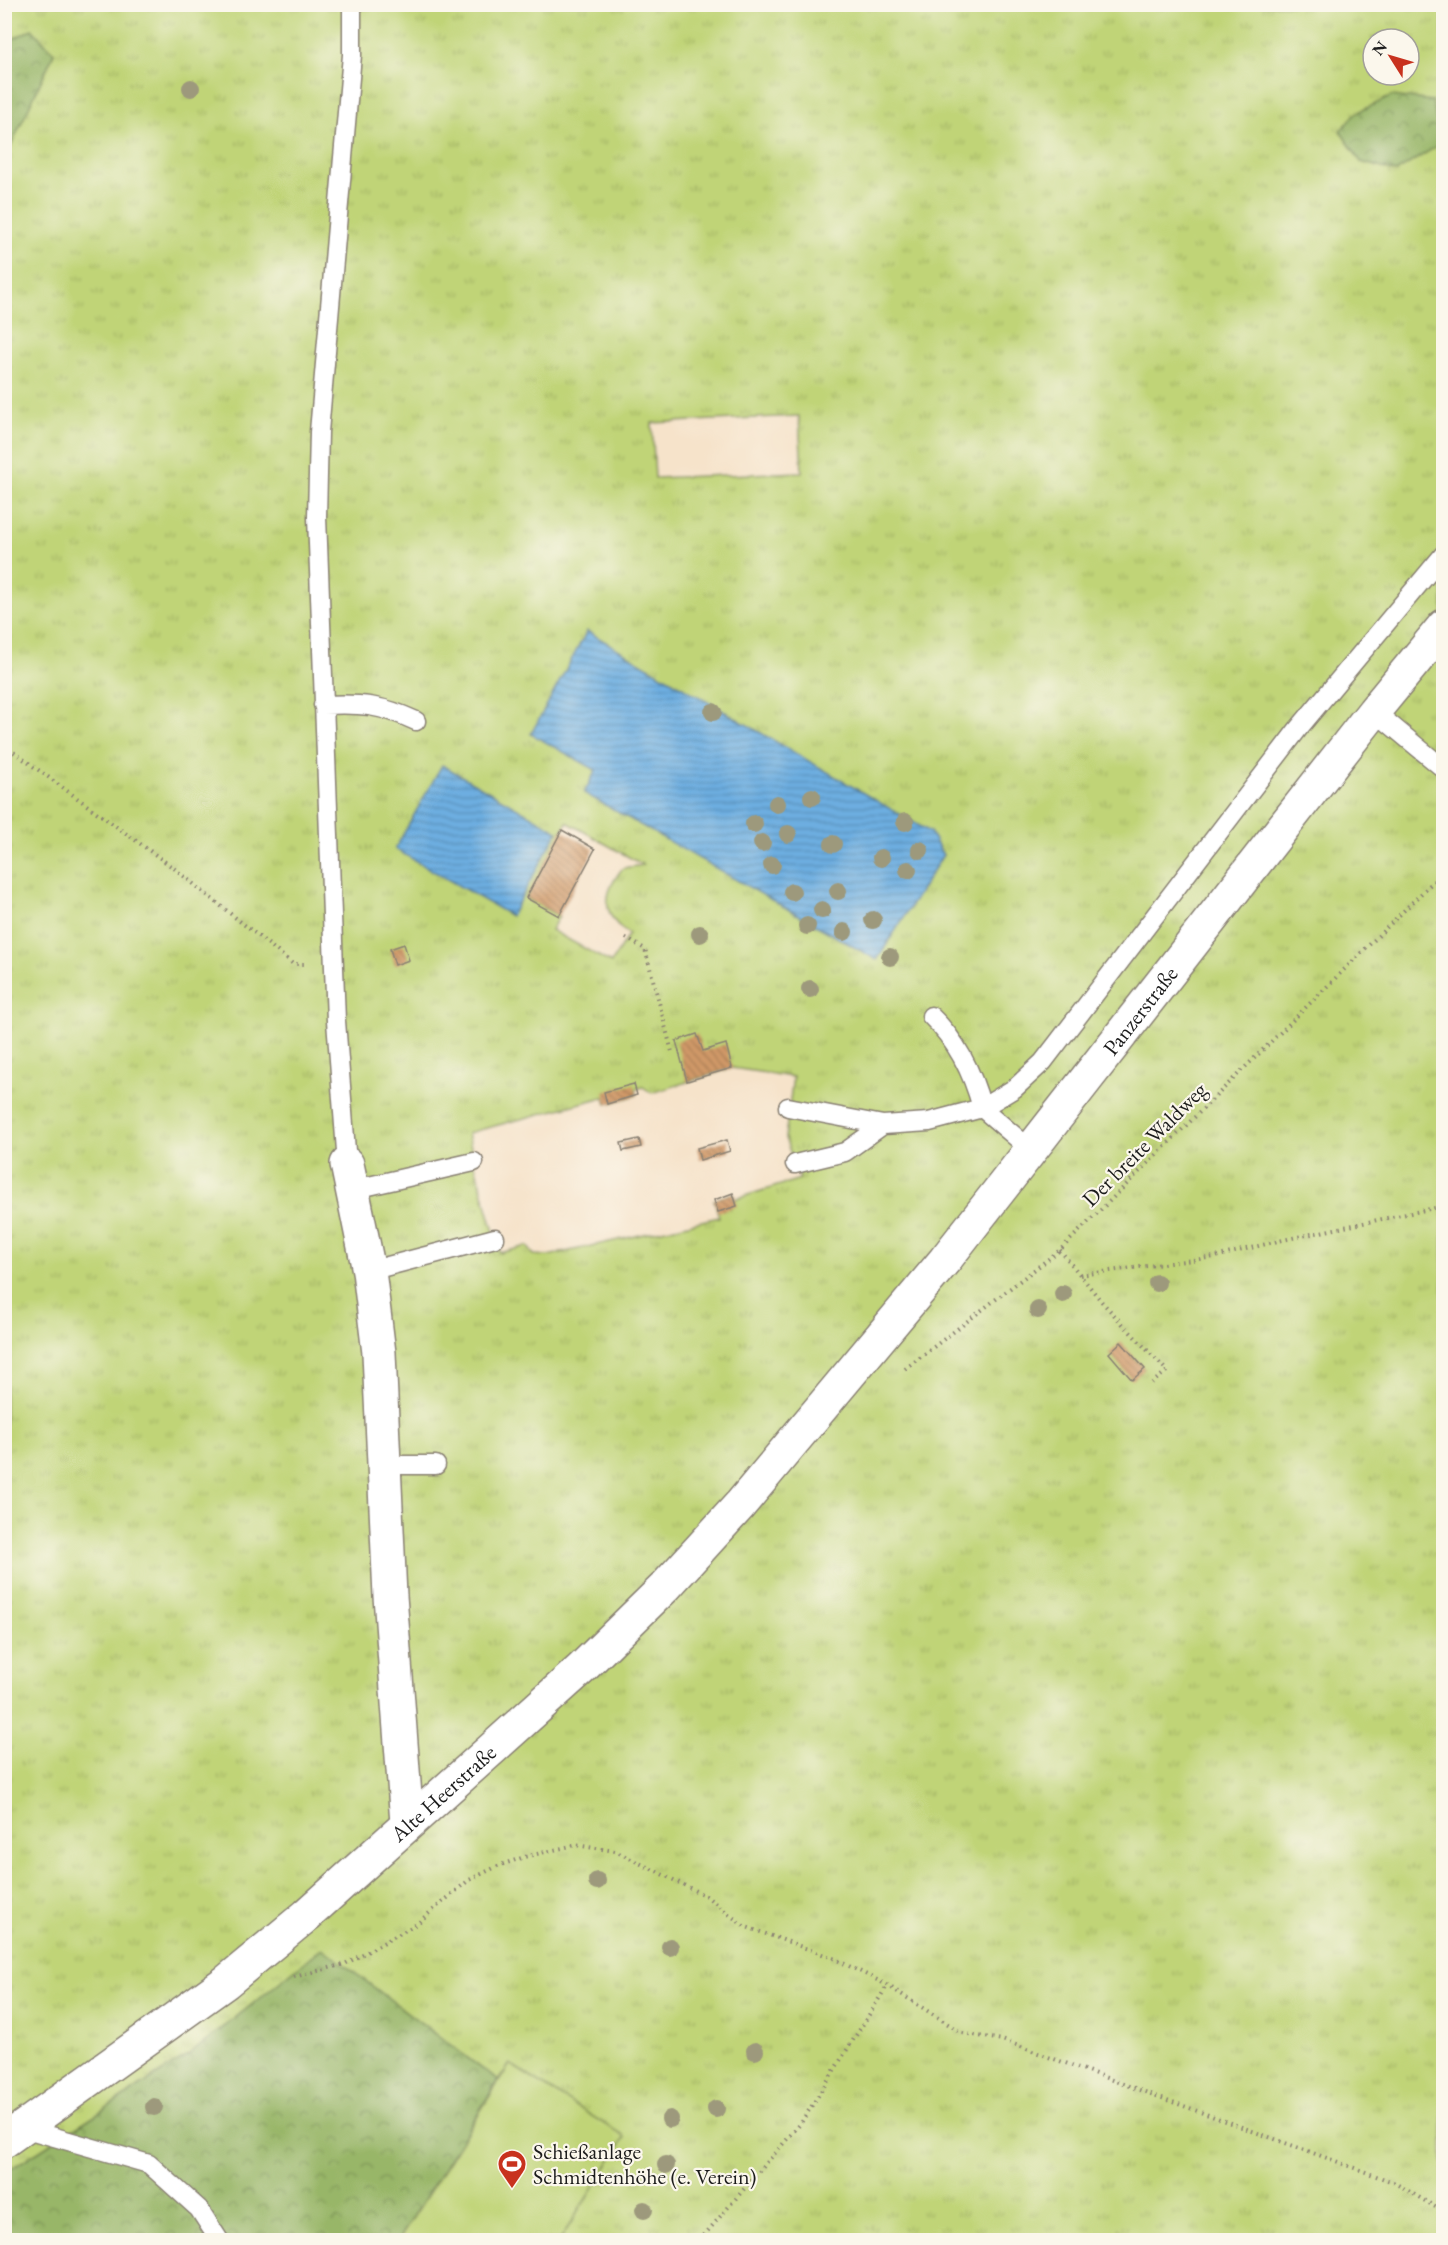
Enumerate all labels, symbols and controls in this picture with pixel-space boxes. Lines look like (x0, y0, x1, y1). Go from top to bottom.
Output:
north arrow (1361, 27, 1421, 87)
text: N (1367, 37, 1392, 60)
street label: Panzerstraße (1096, 960, 1185, 1061)
street label: Der breite Waldweg (1076, 1075, 1213, 1213)
street label: Alte Heerstraße (384, 1738, 503, 1849)
place label: Schießanlage Schmidtenhöhe (e. Verein) (533, 2137, 757, 2191)
sports icon: Schießanlage Schmidtenhöhe (e. Verein) (496, 2148, 528, 2190)

